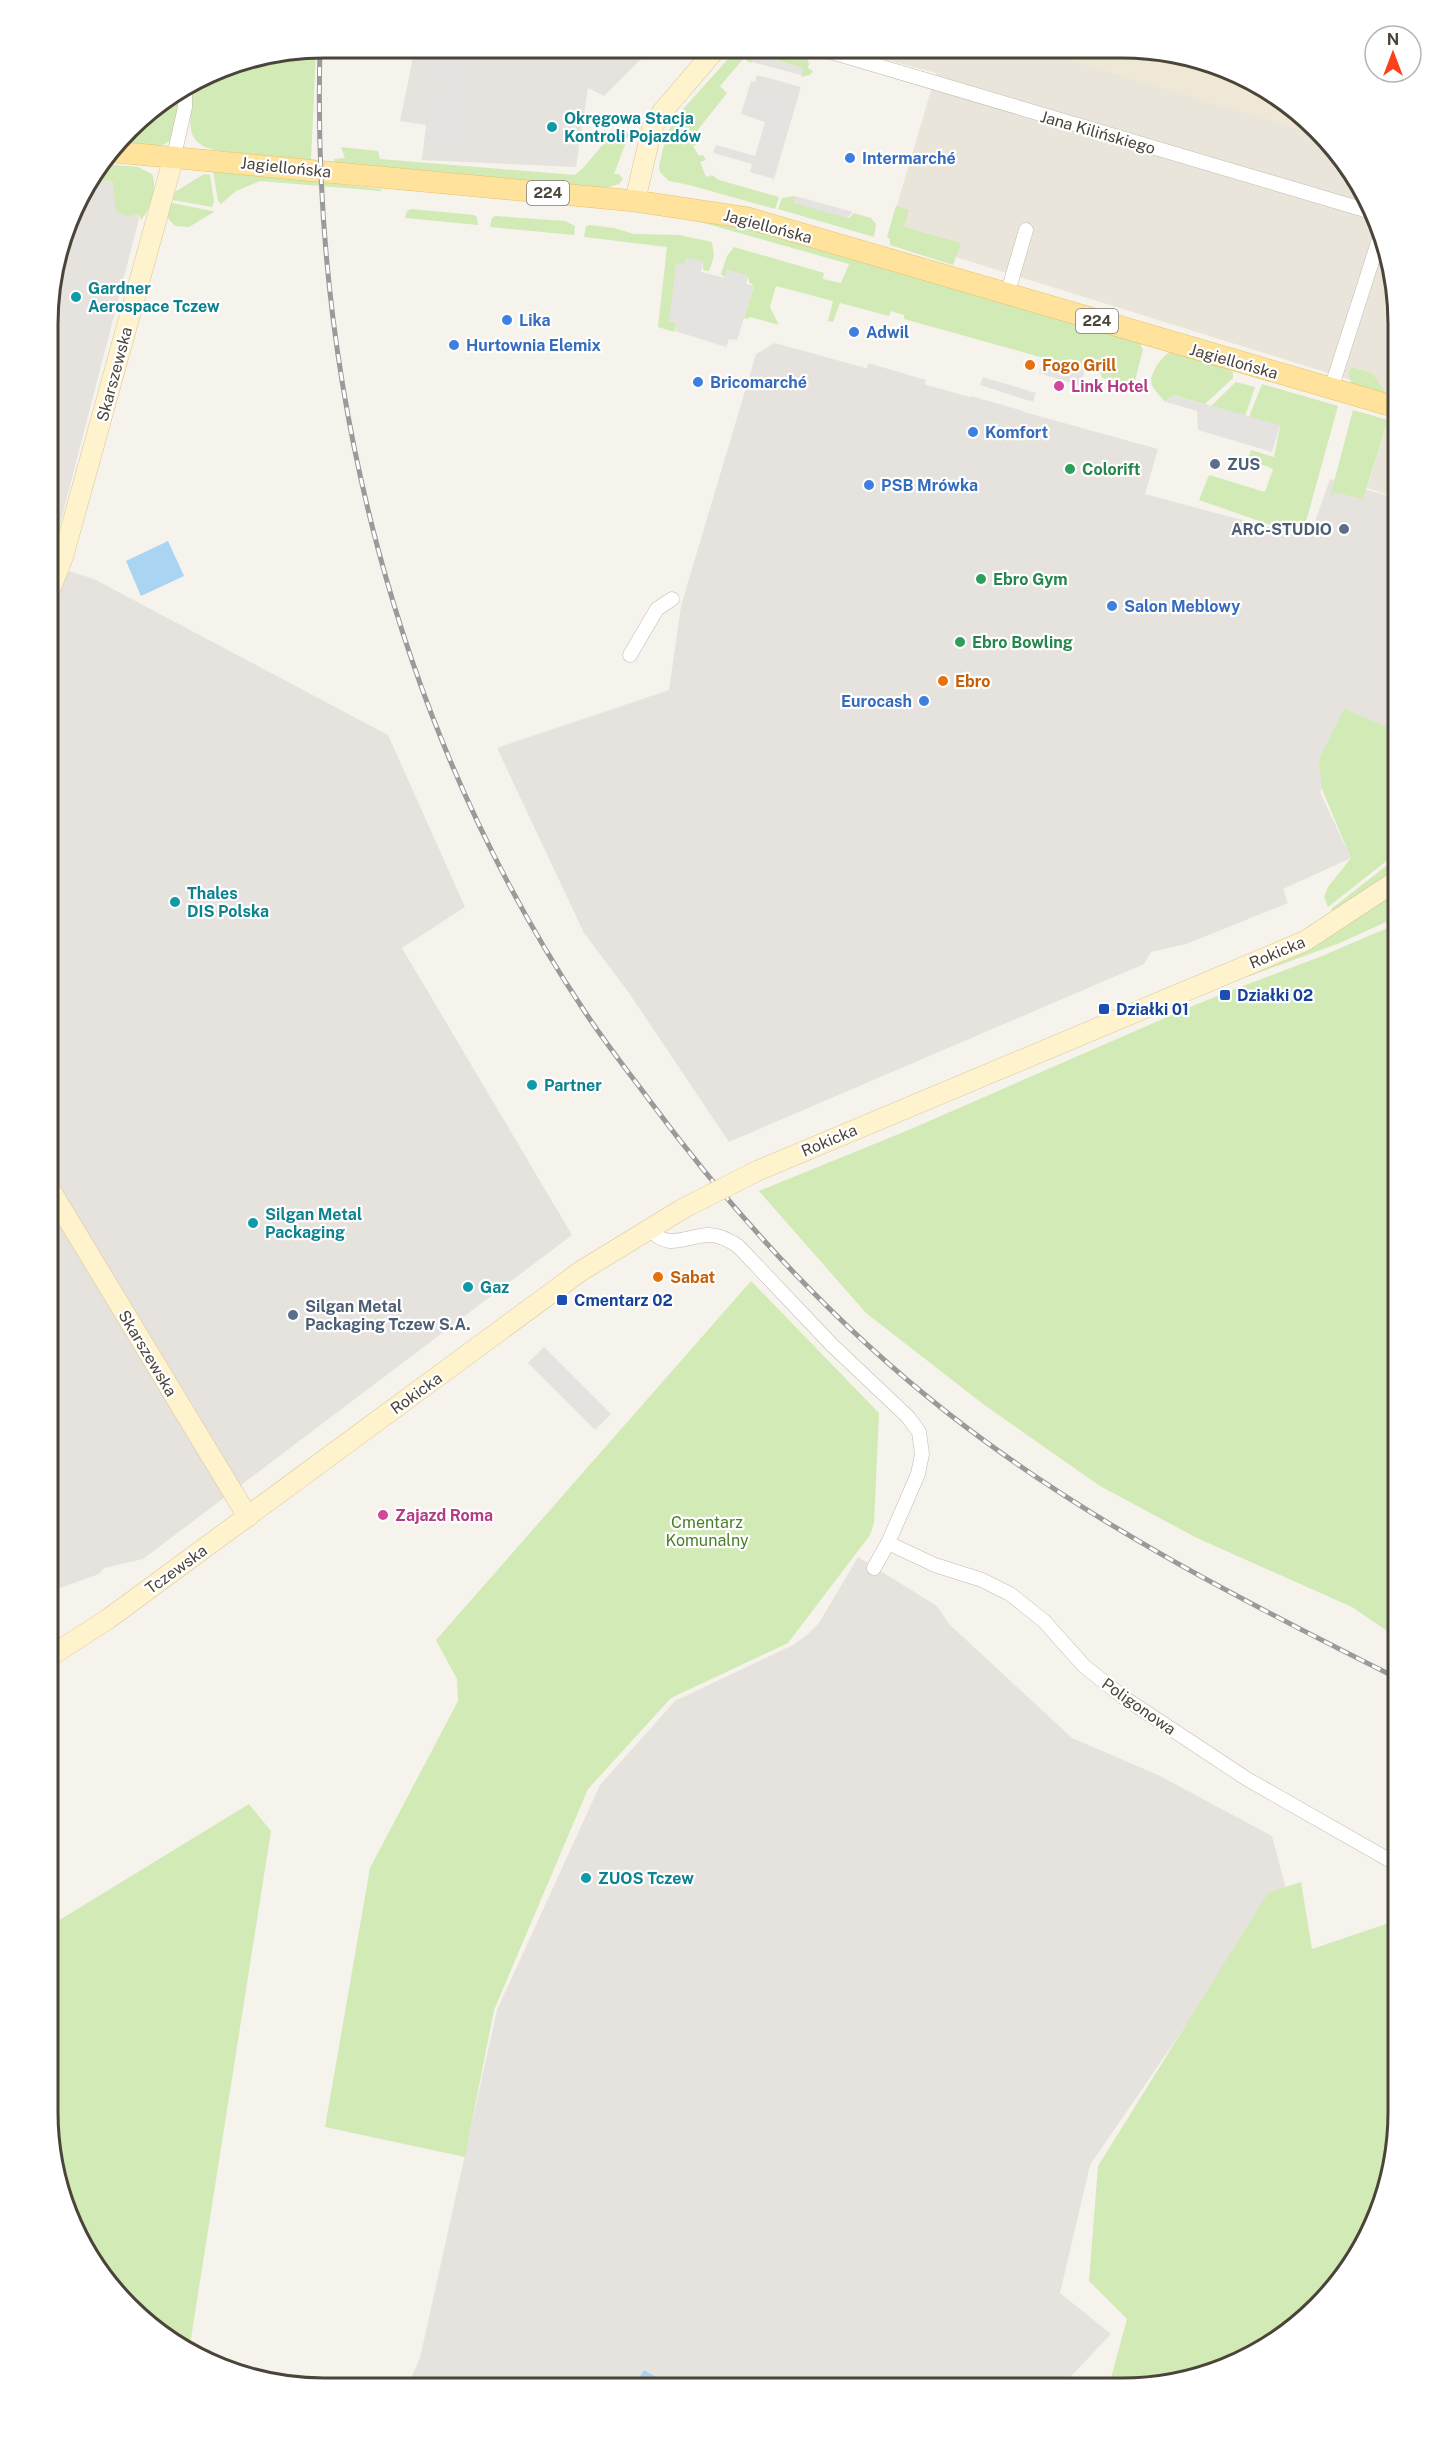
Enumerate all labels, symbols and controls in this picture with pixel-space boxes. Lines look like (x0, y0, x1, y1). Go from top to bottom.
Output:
north arrow (1363, 24, 1423, 84)
text: N (1387, 30, 1399, 49)
street label: Jana Kilińskiego (1038, 107, 1158, 158)
place label: Okręgowa Stacja Kontroli Pojazdów (564, 109, 701, 146)
marker: Okręgowa Stacja Kontroli Pojazdów (545, 120, 559, 134)
place label: Intermarché (862, 149, 956, 168)
marker: Intermarché (843, 151, 857, 165)
street label: Jagiellońska (240, 153, 332, 182)
road number: 224 (527, 181, 569, 205)
street label: Jagiellońska (721, 206, 814, 247)
place label: Gardner Aerospace Tczew (88, 279, 220, 316)
marker: Gardner Aerospace Tczew (69, 290, 83, 304)
road number: 224 (1076, 309, 1118, 333)
place label: Lika (519, 311, 551, 330)
marker: Lika (500, 313, 514, 327)
place label: Adwil (866, 323, 909, 342)
street label: Skarszewska (93, 325, 136, 424)
marker: Adwil (847, 325, 861, 339)
place label: Hurtownia Elemix (466, 336, 601, 355)
marker: Hurtownia Elemix (447, 338, 461, 352)
street label: Jagiellońska (1187, 340, 1280, 383)
place label: Fogo Grill (1042, 356, 1117, 375)
marker: Fogo Grill (1023, 358, 1037, 372)
place label: Bricomarché (710, 373, 807, 392)
marker: Bricomarché (691, 375, 705, 389)
place label: Link Hotel (1071, 377, 1149, 396)
marker: Link Hotel (1052, 379, 1066, 393)
place label: Komfort (985, 423, 1048, 442)
marker: Komfort (966, 425, 980, 439)
place label: ZUS (1227, 455, 1260, 474)
marker: ZUS (1208, 457, 1222, 471)
place label: Colorift (1082, 460, 1141, 479)
marker: Colorift (1063, 462, 1077, 476)
place label: PSB Mrówka (881, 476, 978, 495)
marker: PSB Mrówka (862, 478, 876, 492)
place label: ARC-STUDIO (1231, 520, 1332, 539)
marker: ARC-STUDIO (1337, 522, 1351, 536)
place label: Ebro Gym (993, 570, 1068, 589)
marker: Ebro Gym (974, 572, 988, 586)
place label: Salon Meblowy (1124, 597, 1240, 616)
marker: Salon Meblowy (1105, 599, 1119, 613)
place label: Ebro Bowling (972, 633, 1073, 652)
marker: Ebro Bowling (953, 635, 967, 649)
place label: Ebro (955, 672, 991, 691)
marker: Ebro (936, 674, 950, 688)
place label: Eurocash (841, 692, 912, 711)
marker: Eurocash (917, 694, 931, 708)
place label: Thales DIS Polska (187, 884, 269, 921)
marker: Thales DIS Polska (168, 895, 182, 909)
street label: Rokicka (1246, 932, 1308, 973)
place label: Działki 02 (1237, 986, 1313, 1005)
marker: Działki 02 (1218, 988, 1232, 1002)
place label: Działki 01 (1116, 1000, 1189, 1019)
marker: Działki 01 (1097, 1002, 1111, 1016)
place label: Partner (544, 1076, 602, 1095)
marker: Partner (525, 1078, 539, 1092)
street label: Rokicka (798, 1120, 860, 1161)
place label: Silgan Metal Packaging (265, 1205, 362, 1242)
marker: Silgan Metal Packaging (246, 1216, 260, 1230)
place label: Sabat (670, 1268, 715, 1287)
marker: Sabat (651, 1270, 665, 1284)
place label: Gaz (480, 1278, 509, 1297)
marker: Gaz (461, 1280, 475, 1294)
place label: Cmentarz 02 (574, 1291, 673, 1310)
marker: Cmentarz 02 (555, 1293, 569, 1307)
place label: Silgan Metal Packaging Tczew S.A. (305, 1297, 471, 1334)
street label: Skarszewska (114, 1307, 181, 1400)
marker: Silgan Metal Packaging Tczew S.A. (286, 1308, 300, 1322)
street label: Rokicka (387, 1368, 446, 1418)
place label: Zajazd Roma (395, 1506, 493, 1525)
marker: Zajazd Roma (376, 1508, 390, 1522)
park label: Cmentarz Komunalny (665, 1513, 749, 1550)
street label: Tczewska (142, 1541, 211, 1598)
street label: Poligonowa (1098, 1674, 1179, 1739)
place label: ZUOS Tczew (598, 1869, 694, 1888)
marker: ZUOS Tczew (579, 1871, 593, 1885)

